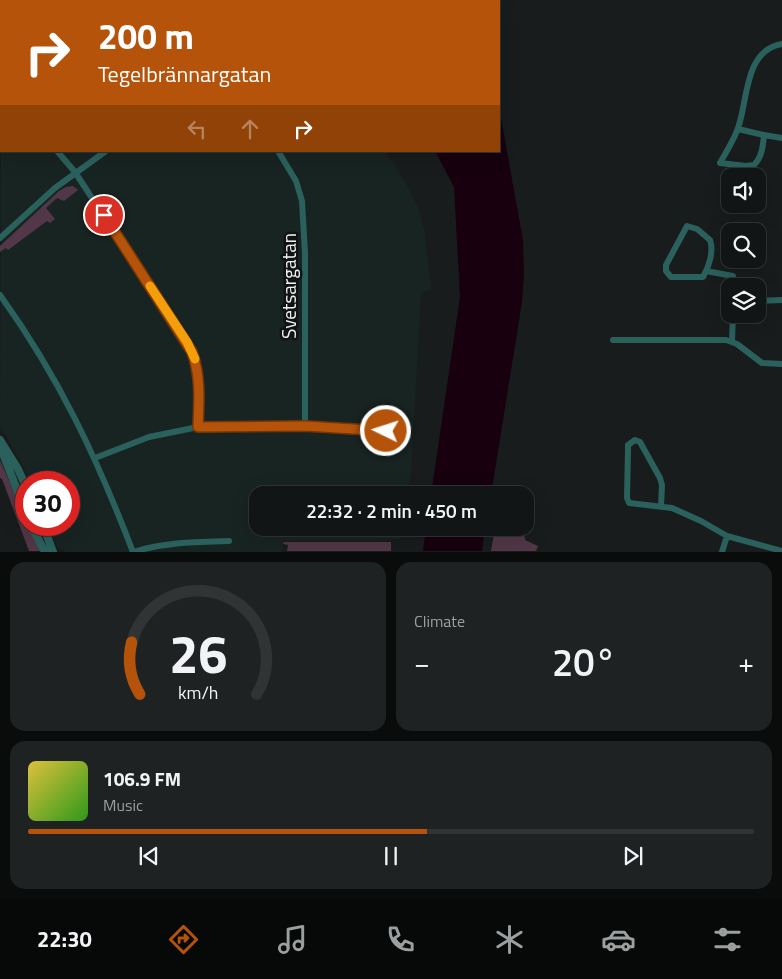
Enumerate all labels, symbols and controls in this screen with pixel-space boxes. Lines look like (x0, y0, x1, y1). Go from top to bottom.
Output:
text: 200 m (98, 9, 194, 63)
icon: right (15, 20, 80, 85)
text: Tegelbrännargatan (98, 57, 271, 91)
icon: left (183, 115, 211, 143)
icon: ahead (236, 115, 264, 143)
icon: right (289, 115, 317, 143)
map controls (721, 168, 766, 323)
button: sound (721, 168, 766, 213)
pin (83, 194, 125, 236)
icon: arrive (90, 201, 118, 229)
button: search (721, 223, 766, 268)
street label: Svetsargatan (274, 233, 303, 339)
button: layers (721, 278, 766, 323)
position arrow (359, 404, 411, 456)
speed limit sign: 30 (15, 471, 80, 536)
text: 22:32 · 2 min · 450 m (306, 496, 477, 525)
text: Climate (414, 609, 465, 633)
text: 26 (169, 614, 227, 693)
text: 20° (552, 633, 616, 691)
text: − (414, 641, 430, 684)
text: + (738, 641, 754, 684)
text: km/h (178, 679, 218, 706)
text: 106.9 FM (103, 764, 181, 793)
text: Music (103, 793, 143, 817)
icon: previous (135, 842, 163, 870)
icon: pause (377, 842, 405, 870)
icon: next (619, 842, 647, 870)
text: 22:30 (37, 922, 92, 956)
icon: directions (166, 922, 201, 957)
icon: music (275, 922, 310, 957)
icon: phone (383, 922, 418, 957)
icon: climate (492, 922, 527, 957)
icon: car (601, 922, 636, 957)
icon: filters (710, 922, 745, 957)

